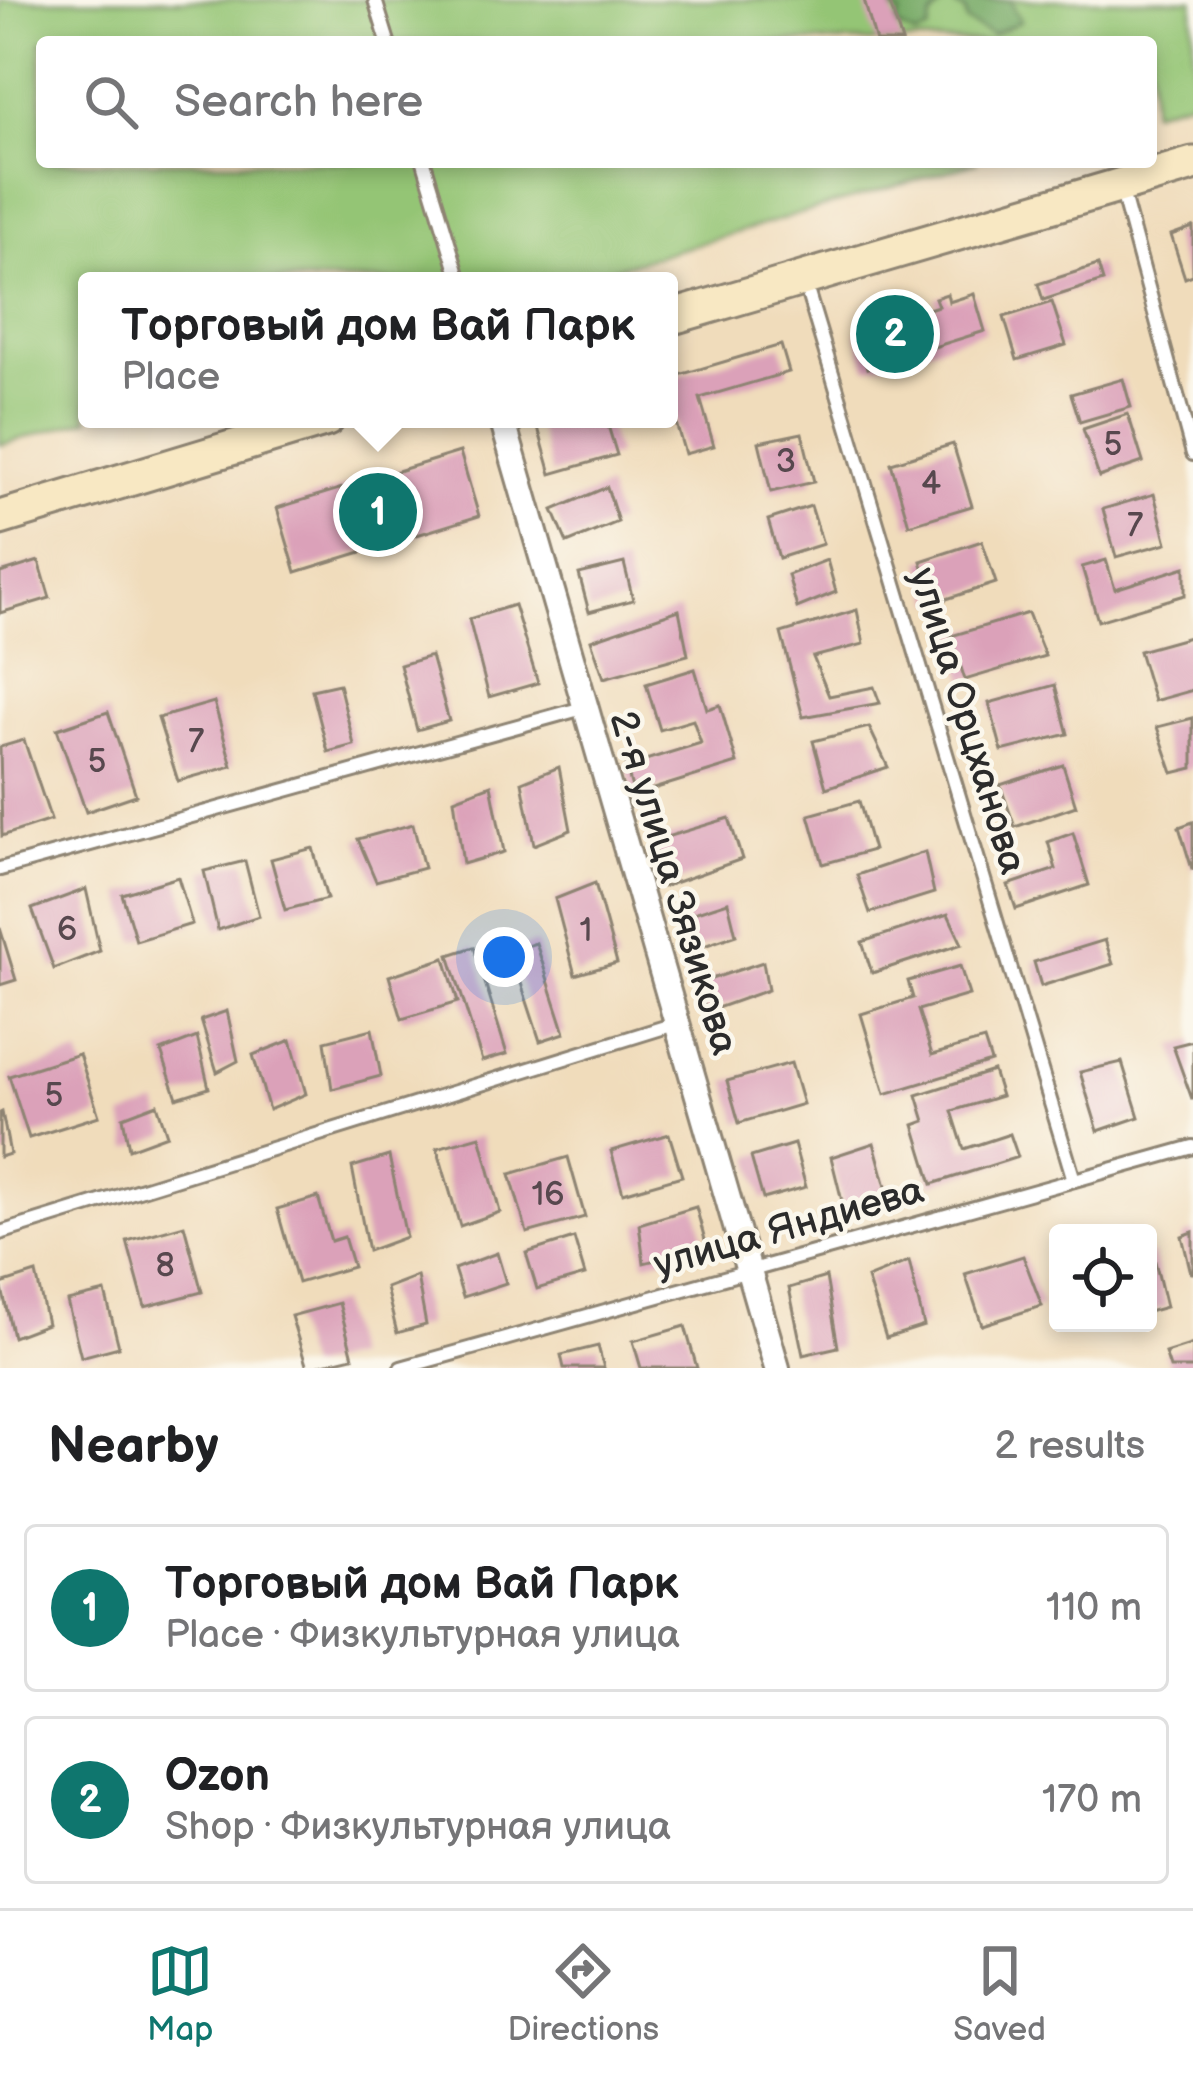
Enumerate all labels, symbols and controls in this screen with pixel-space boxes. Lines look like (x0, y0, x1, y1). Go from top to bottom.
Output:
search box (36, 36, 1157, 168)
icon: search (78, 69, 144, 135)
text: Search here (174, 75, 423, 130)
popup (78, 272, 678, 428)
pin: 2 (856, 289, 934, 379)
text: Торговый дом Вай Парк (121, 299, 635, 354)
text: Place (121, 354, 220, 401)
house number: 5 (1104, 425, 1122, 465)
house number: 3 (776, 442, 796, 482)
house number: 4 (921, 464, 941, 504)
pin: 1 (339, 467, 417, 557)
house number: 7 (1127, 506, 1143, 546)
street label: улица Орцханова (898, 562, 1036, 880)
street label: 2-я улица Зязикова (598, 706, 748, 1060)
house number: 7 (188, 722, 204, 762)
house number: 5 (88, 742, 106, 782)
house number: 6 (57, 910, 77, 950)
house number: 1 (580, 911, 592, 951)
your location (474, 927, 534, 987)
house number: 5 (45, 1076, 63, 1116)
street label: улица Яндиева (649, 1167, 929, 1289)
house number: 16 (532, 1175, 564, 1215)
map controls (1049, 1224, 1157, 1332)
button: locate (1049, 1224, 1157, 1332)
house number: 8 (155, 1246, 175, 1286)
text: Nearby (48, 1416, 219, 1477)
text: 2 results (994, 1423, 1145, 1470)
text: Торговый дом Вай Парк (165, 1557, 678, 1612)
text: 1 (82, 1585, 98, 1632)
text: 110 m (1046, 1585, 1142, 1632)
text: Place · Физкультурная улица (165, 1612, 680, 1659)
text: Ozon (165, 1749, 270, 1804)
text: 2 (78, 1777, 102, 1824)
text: 170 m (1042, 1777, 1142, 1824)
text: Shop · Физкультурная улица (165, 1804, 671, 1851)
tab: Map (147, 1938, 213, 2050)
tab: Directions (508, 1938, 659, 2050)
tab: Saved (953, 1938, 1046, 2050)

